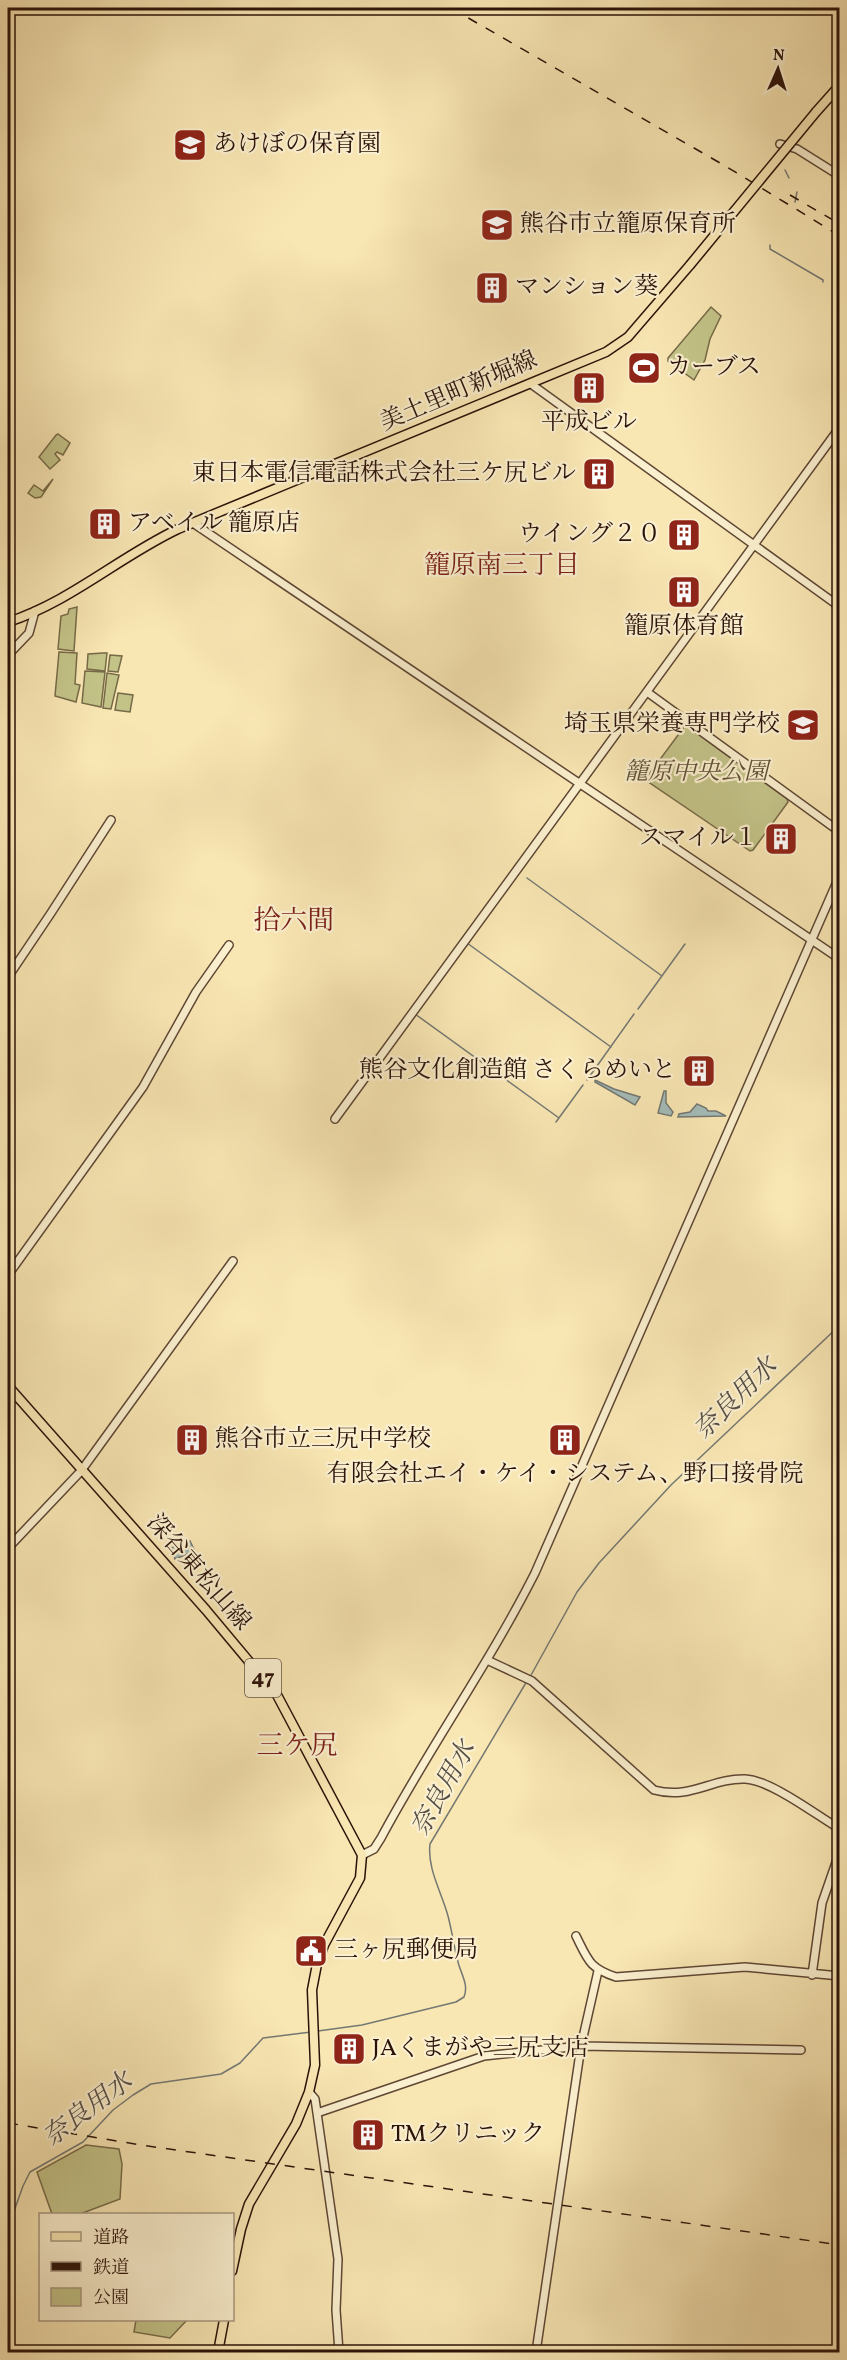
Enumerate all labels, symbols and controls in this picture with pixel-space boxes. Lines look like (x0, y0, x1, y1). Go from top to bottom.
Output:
north arrow (748, 39, 808, 99)
text: N (772, 45, 785, 67)
school or university icon: あけぼの保育園 (172, 127, 208, 163)
place label: あけぼの保育園 (213, 128, 381, 162)
school or university icon: 熊谷市立籠原保育所 (479, 207, 515, 243)
place label: 熊谷市立籠原保育所 (520, 208, 736, 242)
building icon: マンション葵 (474, 270, 510, 306)
place label: マンション葵 (515, 271, 658, 305)
street label: 美土里町新堀線 (375, 344, 543, 440)
sports icon: カーブス (626, 350, 662, 386)
place label: カーブス (667, 351, 761, 385)
building icon: 平成ビル (571, 370, 607, 406)
place label: 平成ビル (541, 406, 637, 440)
building icon: 東日本電信電話株式会社三ケ尻ビル (581, 456, 617, 492)
place label: 東日本電信電話株式会社三ケ尻ビル (192, 457, 576, 491)
building icon: アベイル 籠原店 (87, 506, 123, 542)
place label: アベイル 籠原店 (128, 507, 300, 541)
building icon: ウイング２０ (666, 517, 702, 553)
place label: ウイング２０ (518, 518, 661, 552)
district label: 籠原南三丁目 (424, 548, 580, 584)
building icon: 籠原体育館 (666, 574, 702, 610)
place label: 籠原体育館 (624, 610, 744, 644)
school or university icon: 埼玉県栄養専門学校 (785, 707, 821, 743)
place label: 埼玉県栄養専門学校 (564, 708, 780, 742)
park label: 籠原中央公園 (624, 756, 772, 790)
building icon: スマイル１ (763, 821, 799, 857)
place label: スマイル１ (639, 822, 758, 856)
district label: 拾六間 (254, 903, 335, 941)
building icon: 熊谷文化創造館 さくらめいと (681, 1053, 717, 1089)
place label: 熊谷文化創造館 さくらめいと (359, 1054, 676, 1088)
water label: 奈良用水 (686, 1348, 788, 1448)
building icon: 熊谷市立三尻中学校 (174, 1422, 210, 1458)
building icon: 有限会社エイ・ケイ・システム、野口接骨院 (547, 1422, 583, 1458)
place label: 熊谷市立三尻中学校 (215, 1423, 431, 1457)
place label: 有限会社エイ・ケイ・システム、野口接骨院 (327, 1458, 803, 1492)
street label: 深谷東松山線 (138, 1508, 258, 1638)
road number: 47 (245, 1659, 281, 1697)
district label: 三ケ尻 (257, 1728, 338, 1766)
water label: 奈良用水 (403, 1732, 486, 1843)
public building icon: 三ヶ尻郵便局 (293, 1933, 329, 1969)
place label: 三ヶ尻郵便局 (334, 1934, 478, 1968)
building icon: JAくまがや三尻支店 (331, 2031, 367, 2067)
place label: JAくまがや三尻支店 (372, 2032, 589, 2066)
water label: 奈良用水 (36, 2063, 143, 2156)
building icon: TMクリニック (350, 2117, 386, 2153)
place label: TMクリニック (391, 2118, 545, 2152)
legend (39, 2213, 234, 2321)
text: 道路 (93, 2226, 129, 2251)
text: 鉄道 (93, 2256, 129, 2281)
text: 公園 (93, 2286, 129, 2311)

